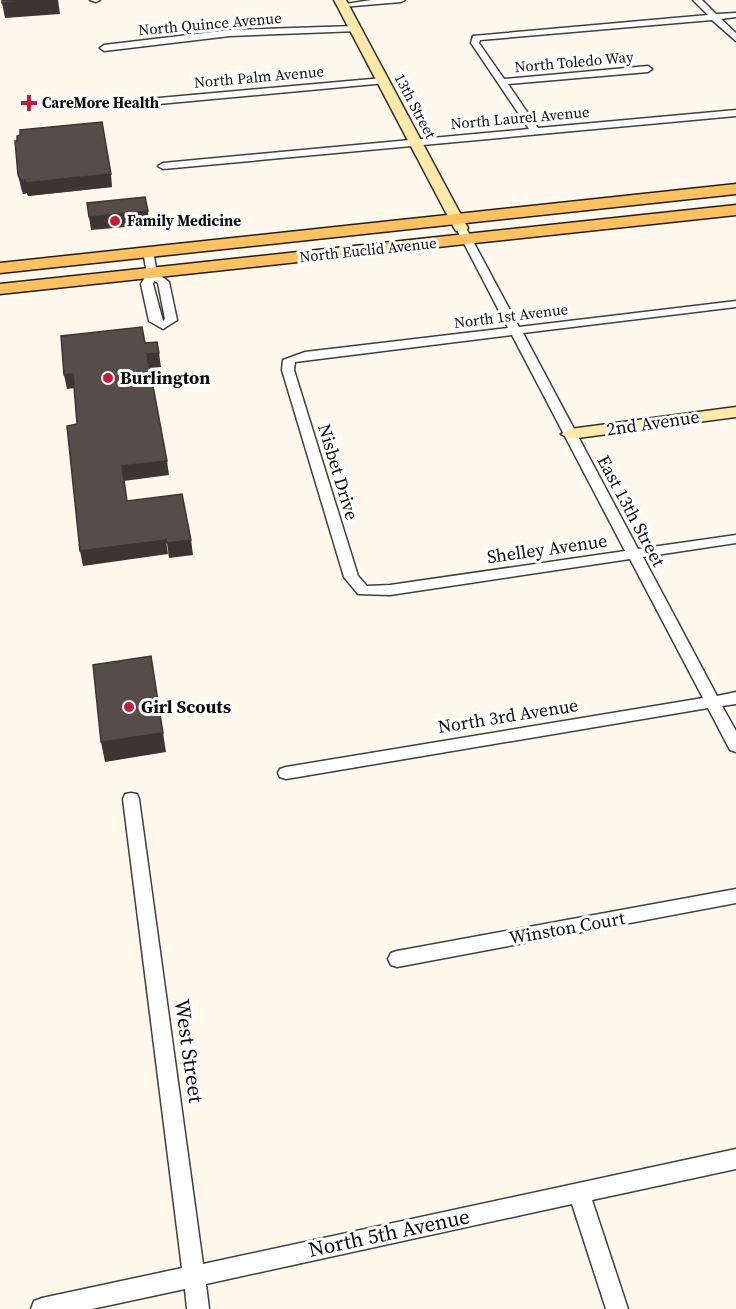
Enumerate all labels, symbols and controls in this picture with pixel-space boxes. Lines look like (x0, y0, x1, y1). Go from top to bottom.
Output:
street label: North Quince Avenue (137, 7, 283, 40)
street label: North Toledo Way (514, 46, 635, 77)
street label: North Palm Avenue (193, 60, 325, 93)
street label: 13th Street (389, 69, 441, 142)
place label: CareMore Health (42, 92, 159, 113)
marker: CareMore Health (20, 94, 38, 112)
street label: North Laurel Avenue (450, 101, 591, 134)
place label: Family Medicine (127, 210, 241, 231)
marker: Family Medicine (108, 214, 122, 228)
street label: North Euclid Avenue (298, 232, 438, 267)
street label: North 1st Avenue (453, 298, 569, 333)
place label: Burlington (120, 365, 210, 390)
marker: Burlington (101, 371, 115, 385)
street label: 2nd Avenue (605, 404, 701, 441)
street label: Nisbet Drive (312, 421, 365, 523)
street label: East 13th Street (591, 450, 671, 571)
street label: Shelley Avenue (485, 528, 609, 569)
street label: North 3rd Avenue (436, 692, 580, 739)
place label: Girl Scouts (141, 694, 231, 719)
marker: Girl Scouts (122, 700, 136, 714)
street label: Winston Court (507, 905, 627, 950)
street label: West Street (168, 997, 211, 1105)
street label: North 5th Avenue (306, 1201, 472, 1264)

